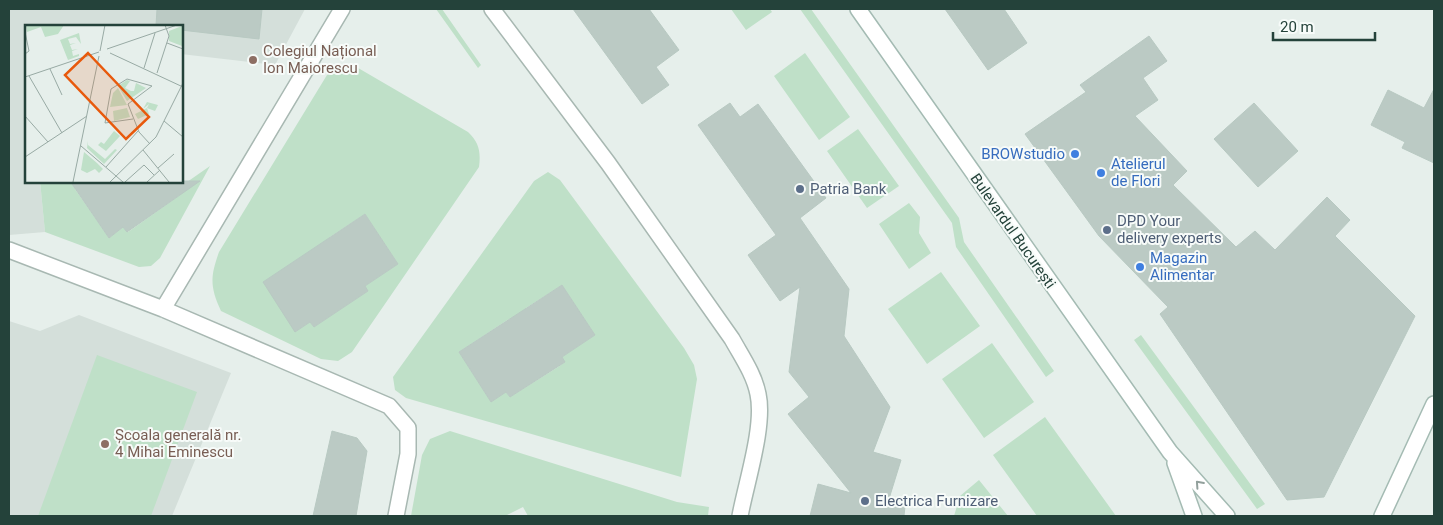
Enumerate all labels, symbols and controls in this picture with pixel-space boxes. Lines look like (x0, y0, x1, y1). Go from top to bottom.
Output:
scale bar (1273, 10, 1376, 42)
text: 20 m (1280, 18, 1314, 36)
inset map (25, 25, 182, 182)
place label: Colegiul Național Ion Maiorescu (263, 42, 377, 77)
marker: Colegiul Național Ion Maiorescu (247, 54, 259, 66)
place label: BROWstudio (981, 145, 1065, 163)
marker: BROWstudio (1069, 148, 1081, 160)
place label: Atelierul de Flori (1111, 155, 1166, 190)
marker: Atelierul de Flori (1095, 167, 1107, 179)
street label: Bulevardul București (967, 170, 1059, 292)
place label: Patria Bank (810, 180, 887, 198)
marker: Patria Bank (794, 183, 806, 195)
place label: DPD Your delivery experts (1117, 212, 1222, 247)
marker: DPD Your delivery experts (1101, 224, 1113, 236)
place label: Magazin Alimentar (1150, 249, 1215, 284)
marker: Magazin Alimentar (1134, 261, 1146, 273)
place label: Școala generală nr. 4 Mihai Eminescu (115, 426, 242, 461)
marker: Școala generală nr. 4 Mihai Eminescu (99, 438, 111, 450)
one-way arrow (1196, 480, 1205, 489)
place label: Electrica Furnizare (875, 492, 998, 510)
marker: Electrica Furnizare (859, 495, 871, 507)

